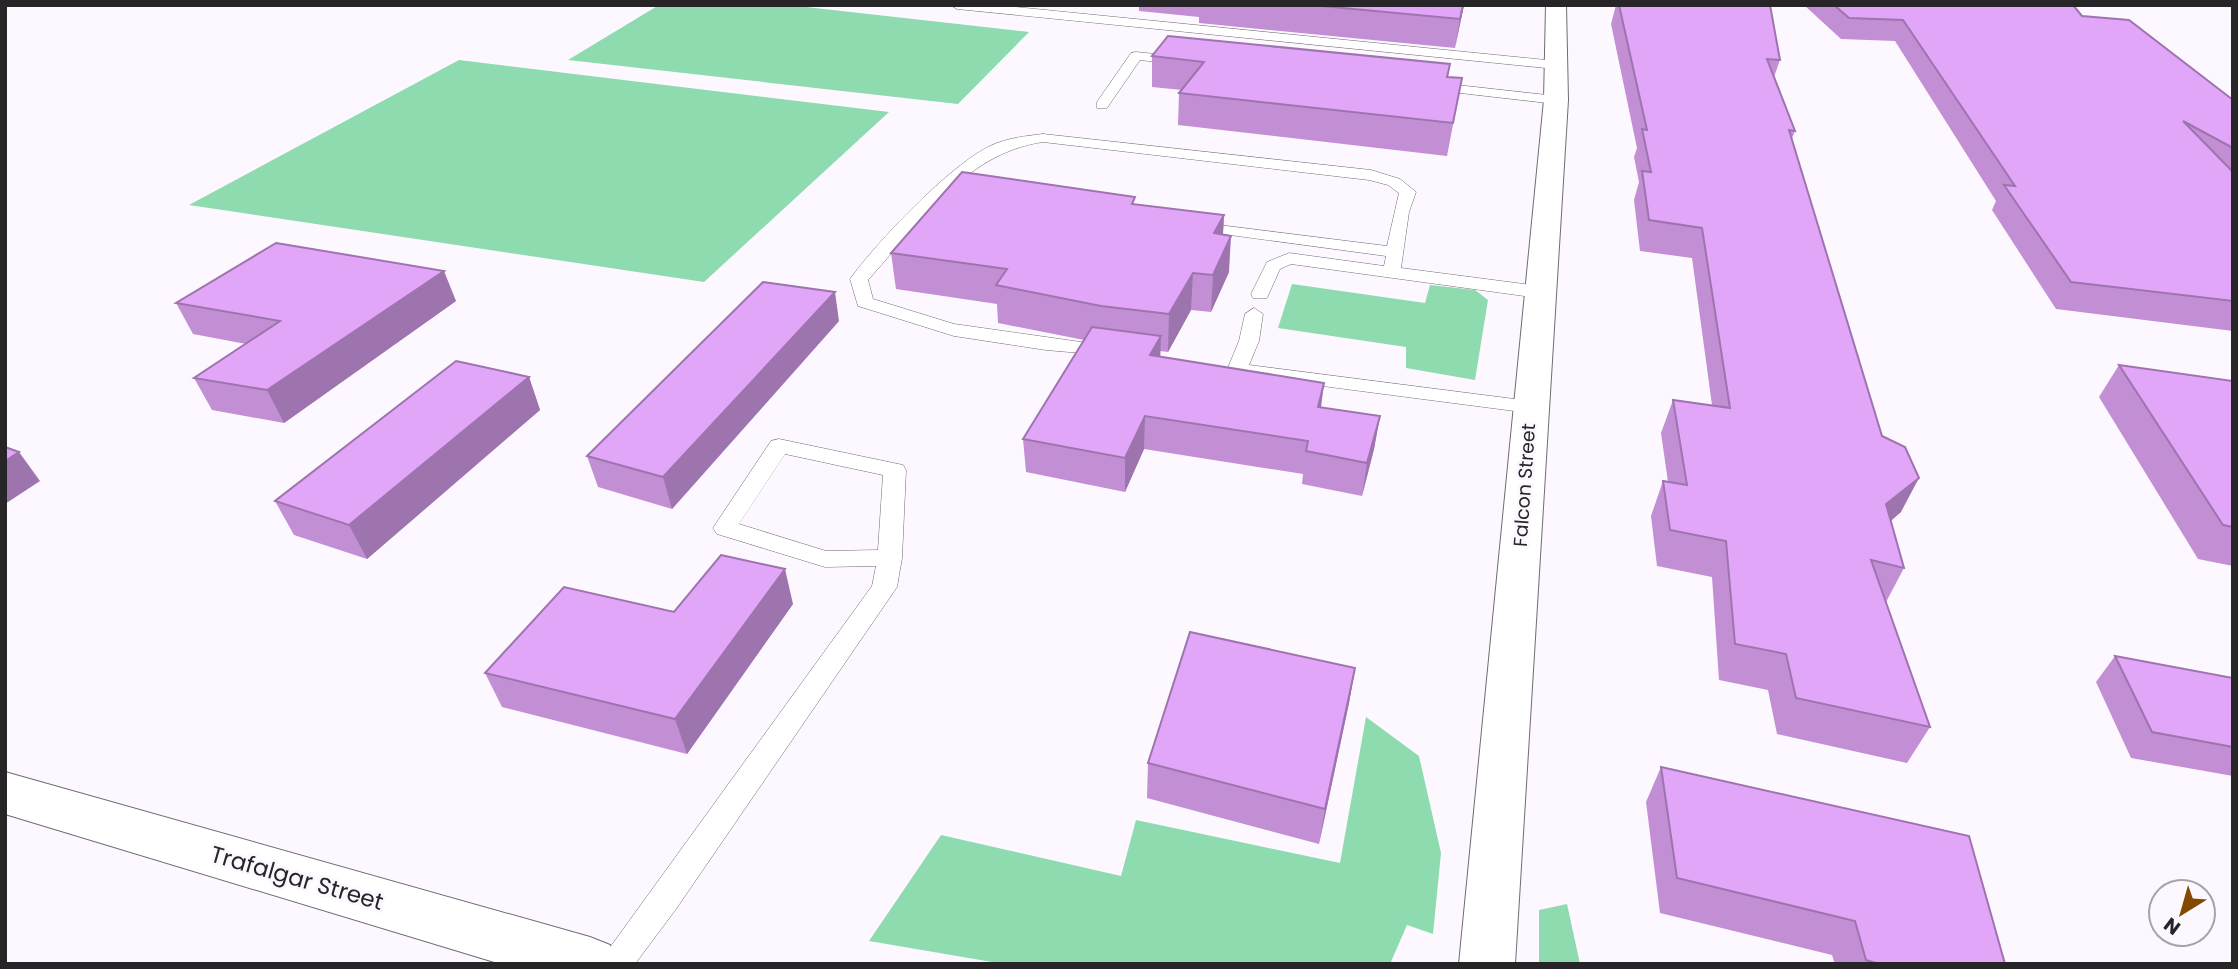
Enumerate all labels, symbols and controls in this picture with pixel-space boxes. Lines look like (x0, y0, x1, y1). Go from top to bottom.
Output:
street label: Falcon Street (1507, 422, 1542, 548)
street label: Trafalgar Street (207, 838, 387, 918)
north arrow (2147, 878, 2217, 948)
text: N (2158, 911, 2186, 941)

